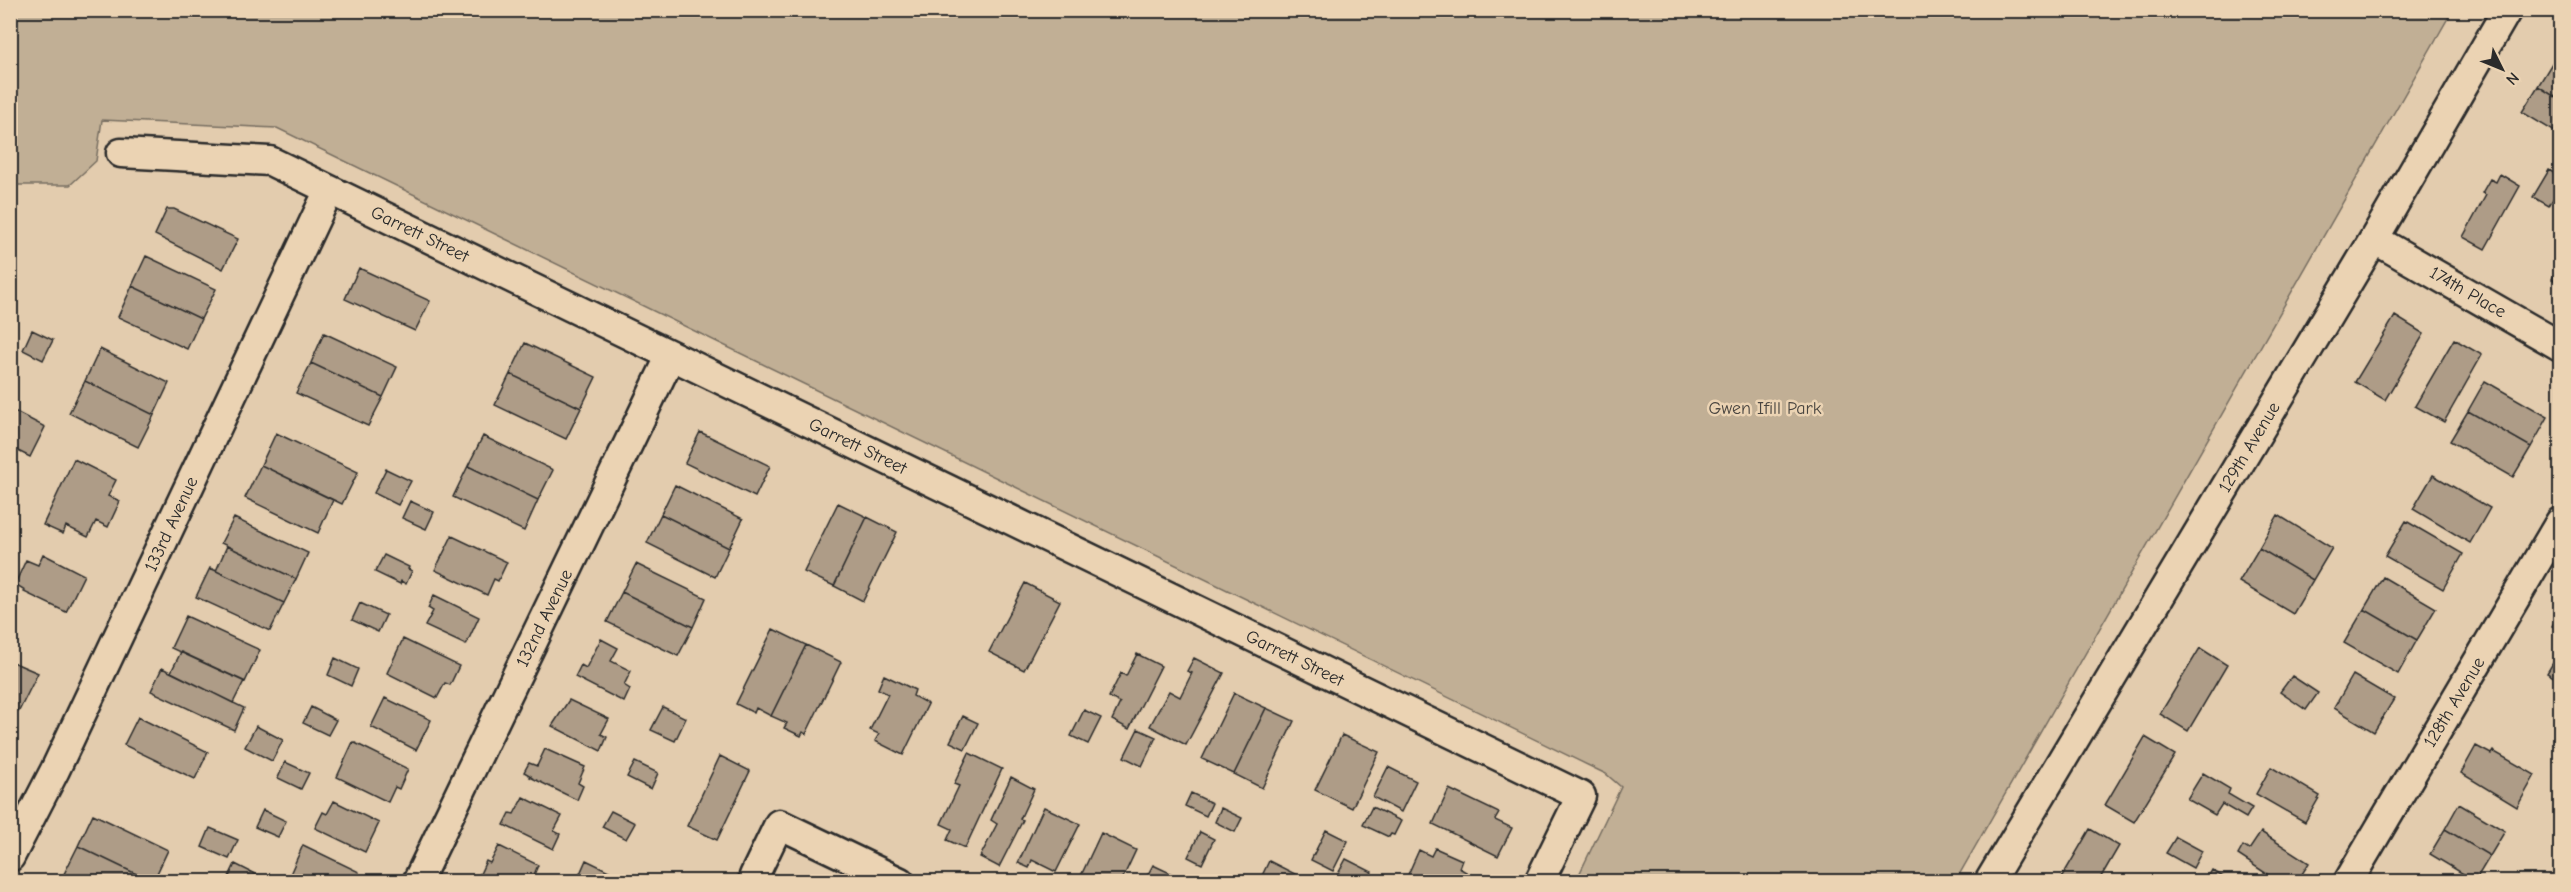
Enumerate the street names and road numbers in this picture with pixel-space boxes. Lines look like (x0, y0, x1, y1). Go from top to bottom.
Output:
street label: Garrett Street (367, 202, 473, 268)
street label: 174th Place (2426, 262, 2510, 323)
street label: 129th Avenue (2214, 398, 2285, 496)
street label: Garrett Street (805, 414, 911, 480)
street label: 133rd Avenue (140, 473, 203, 575)
street label: 132nd Avenue (512, 566, 577, 670)
street label: Garrett Street (1242, 626, 1348, 692)
street label: 128th Avenue (2419, 653, 2490, 751)

